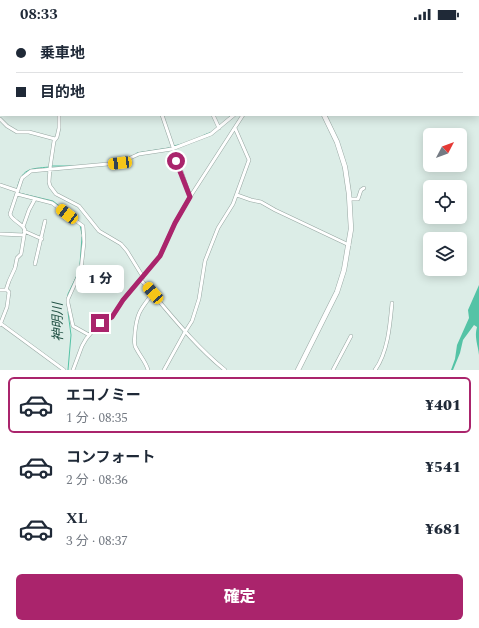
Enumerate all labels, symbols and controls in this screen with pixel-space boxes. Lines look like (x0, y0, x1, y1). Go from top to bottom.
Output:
text: 08:33 (20, 3, 58, 26)
text: 乗車地 (40, 42, 85, 65)
text: 目的地 (40, 81, 85, 104)
north arrow (423, 128, 467, 172)
map controls (423, 128, 467, 276)
route start (167, 152, 185, 170)
car (107, 156, 133, 170)
button: locate (423, 180, 467, 224)
car (54, 202, 80, 226)
button: layers (423, 232, 467, 276)
callout: 1 分 (76, 265, 124, 293)
text: 1 分 (88, 269, 112, 289)
car (141, 280, 165, 306)
water label: 神明川 (48, 300, 68, 342)
route end (91, 314, 109, 332)
text: エコノミー (66, 384, 141, 407)
icon: car (18, 387, 54, 423)
text: ¥401 (425, 394, 461, 417)
text: 1 分 · 08:35 (66, 408, 128, 428)
text: コンフォート (66, 446, 156, 469)
icon: car (18, 449, 54, 485)
text: ¥541 (425, 456, 461, 479)
text: 2 分 · 08:36 (66, 470, 128, 490)
text: XL (66, 507, 87, 530)
icon: car (18, 511, 54, 547)
text: ¥681 (425, 518, 461, 541)
text: 3 分 · 08:37 (66, 531, 128, 551)
button: 確定 (16, 574, 463, 620)

